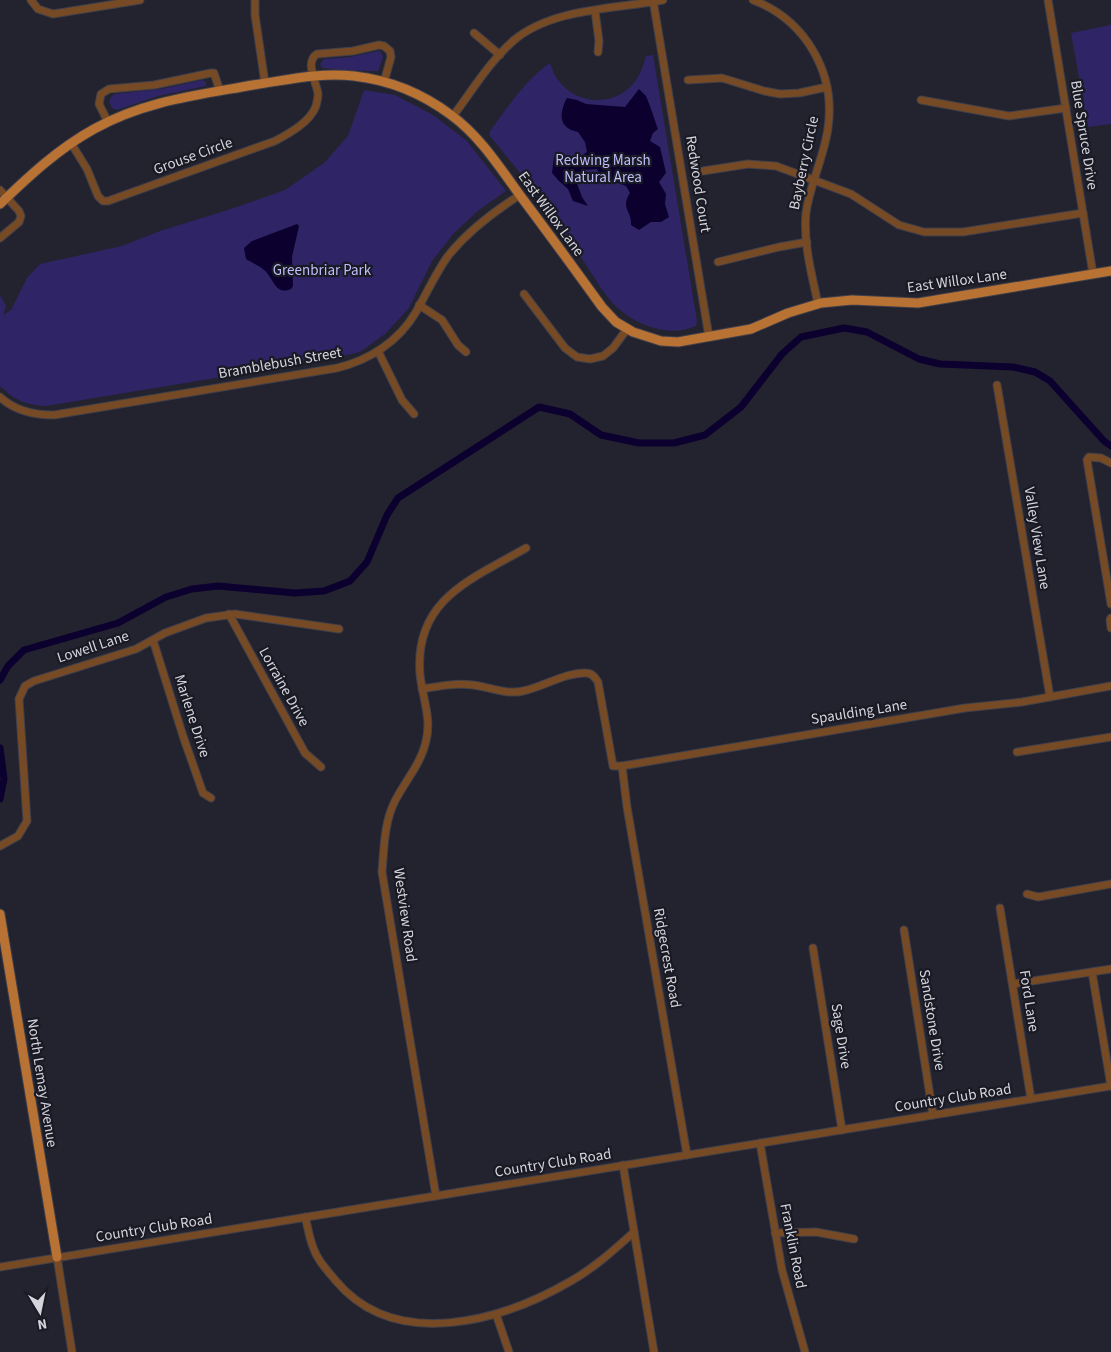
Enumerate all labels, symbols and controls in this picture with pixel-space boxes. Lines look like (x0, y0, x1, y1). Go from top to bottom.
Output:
street label: Blue Spruce Drive (1065, 79, 1103, 191)
street label: Bayberry Circle (784, 114, 824, 212)
street label: Grouse Circle (151, 132, 235, 180)
street label: Redwood Court (680, 134, 716, 234)
park label: Redwing Marsh Natural Area (555, 150, 651, 188)
street label: East Willox Lane (513, 167, 589, 261)
park label: Greenbriar Park (273, 260, 372, 281)
street label: East Willox Lane (906, 264, 1008, 298)
street label: Bramblebush Street (217, 342, 343, 384)
street label: Valley View Lane (1019, 485, 1055, 591)
street label: Lowell Lane (54, 626, 132, 668)
street label: Lorraine Drive (254, 644, 314, 730)
street label: Marlene Drive (169, 672, 215, 760)
street label: Spaulding Lane (809, 694, 909, 730)
street label: Westview Road (388, 867, 422, 963)
street label: Ridgecrest Road (648, 906, 686, 1010)
street label: Sandstone Drive (914, 968, 950, 1072)
street label: Ford Lane (1014, 969, 1044, 1033)
street label: Sage Drive (825, 1002, 857, 1070)
street label: North Lemay Avenue (21, 1017, 63, 1149)
street label: Country Club Road (893, 1078, 1013, 1118)
street label: Country Club Road (493, 1143, 613, 1183)
street label: Franklin Road (774, 1202, 812, 1290)
street label: Country Club Road (94, 1208, 214, 1248)
north arrow (15, 1287, 65, 1337)
text: N (36, 1313, 48, 1334)

